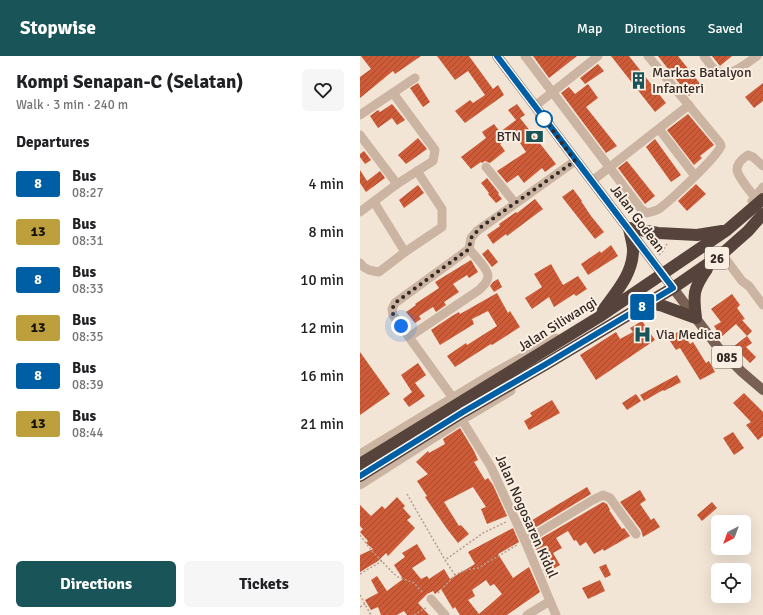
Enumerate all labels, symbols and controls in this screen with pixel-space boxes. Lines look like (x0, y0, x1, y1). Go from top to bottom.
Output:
text: Stopwise (20, 16, 96, 40)
text: Map (577, 20, 603, 37)
text: Directions (625, 20, 686, 37)
text: Saved (708, 20, 743, 37)
place label: Markas Batalyon Infanteri (652, 64, 752, 97)
button: heart (302, 69, 344, 111)
text: Kompi Senapan-C (Selatan) (16, 70, 243, 94)
building icon: Markas Batalyon Infanteri (629, 70, 649, 90)
text: Walk · 3 min · 240 m (16, 97, 128, 113)
unlabelled marker (535, 110, 553, 128)
bank icon: BTN (524, 126, 544, 146)
place label: BTN (496, 128, 521, 145)
text: Departures (16, 133, 89, 151)
text: Bus (72, 167, 96, 185)
text: 8 (34, 175, 42, 192)
text: 4 min (308, 175, 344, 193)
street label: Jalan Godean (607, 181, 669, 256)
text: 08:27 (72, 185, 104, 201)
text: Bus (72, 215, 96, 233)
text: 13 (30, 223, 46, 240)
text: 8 min (308, 223, 344, 241)
text: 08:31 (72, 233, 104, 249)
road number: 26 (705, 247, 729, 269)
text: Bus (72, 263, 96, 281)
text: 8 (34, 271, 42, 288)
text: 10 min (300, 271, 344, 289)
text: 08:33 (72, 281, 104, 297)
street label: Jalan Siliwangi (515, 293, 600, 355)
line badge: 8 (629, 294, 655, 320)
text: 8 (638, 298, 646, 315)
text: Bus (72, 311, 96, 329)
your location (391, 316, 411, 336)
text: 13 (30, 319, 46, 336)
text: 12 min (300, 319, 344, 337)
hospital icon: Via Medica (633, 324, 653, 344)
place label: Via Medica (656, 326, 721, 343)
text: 08:35 (72, 329, 104, 345)
road number: 085 (712, 346, 742, 368)
text: Bus (72, 359, 96, 377)
text: 8 (34, 367, 42, 384)
text: 16 min (300, 367, 344, 385)
text: 08:39 (72, 377, 104, 393)
text: Bus (72, 407, 96, 425)
text: 13 (30, 415, 46, 432)
text: 21 min (300, 415, 344, 433)
text: 08:44 (72, 425, 104, 441)
street label: Jalan Nogosaren Kidul (492, 452, 561, 581)
north arrow (711, 515, 751, 555)
map controls (711, 515, 751, 603)
button: Directions (16, 561, 176, 607)
button: Tickets (184, 561, 344, 607)
button: locate (711, 563, 751, 603)

